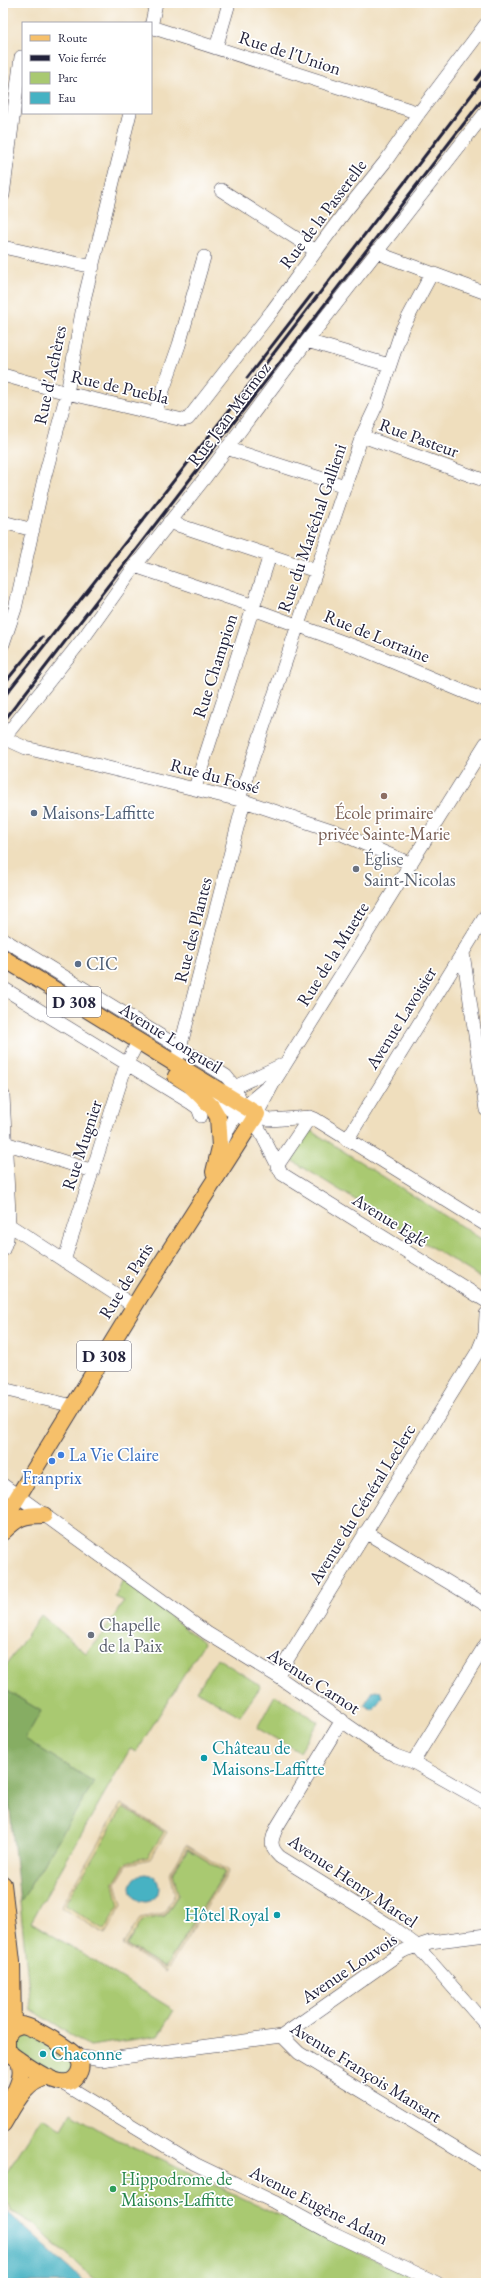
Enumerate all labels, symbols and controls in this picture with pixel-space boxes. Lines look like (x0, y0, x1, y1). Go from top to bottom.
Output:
legend (22, 22, 152, 114)
street label: Rue de l'Union (236, 25, 345, 80)
text: Route (58, 30, 88, 46)
text: Voie ferrée (58, 50, 107, 66)
text: Parc (58, 70, 78, 86)
text: Eau (58, 90, 76, 106)
street label: Rue de la Passerelle (274, 154, 371, 273)
street label: Rue d'Achères (28, 323, 71, 426)
street label: Rue Jean Mermoz (182, 357, 275, 470)
street label: Rue de Puebla (69, 364, 172, 409)
street label: Rue Pasteur (376, 413, 462, 463)
street label: Rue du Maréchal Gallieni (272, 440, 351, 615)
street label: Rue de Lorraine (321, 604, 434, 667)
street label: Rue Champion (187, 610, 242, 721)
street label: Rue du Fossé (168, 753, 262, 798)
marker: École primaire privée Sainte-Marie (379, 791, 389, 801)
place label: Maisons-Laffitte (42, 801, 154, 824)
place label: École primaire privée Sainte-Marie (318, 801, 450, 845)
marker: Maisons-Laffitte (29, 808, 39, 818)
place label: Église Saint-Nicolas (364, 847, 456, 891)
marker: Église Saint-Nicolas (351, 864, 361, 874)
street label: Rue des Plantes (168, 875, 217, 985)
street label: Rue de la Muette (291, 897, 374, 1010)
place label: CIC (86, 952, 118, 975)
marker: CIC (73, 959, 83, 969)
street label: Avenue Lavoisier (359, 962, 441, 1074)
road number: D 308 (47, 987, 101, 1017)
street label: Avenue Longueil (115, 996, 227, 1078)
street label: Rue Mugnier (56, 1097, 107, 1193)
street label: Avenue Eglé (347, 1187, 432, 1252)
street label: Rue de Paris (93, 1238, 158, 1323)
road number: D 308 (77, 1341, 131, 1371)
street label: Avenue du Général Leclerc (302, 1419, 420, 1589)
place label: La Vie Claire (69, 1443, 159, 1466)
marker: La Vie Claire (56, 1450, 66, 1460)
marker: Franprix (47, 1456, 57, 1466)
place label: Franprix (22, 1466, 82, 1489)
place label: Chapelle de la Paix (99, 1613, 162, 1657)
marker: Chapelle de la Paix (86, 1630, 96, 1640)
street label: Avenue Carnot (263, 1642, 365, 1719)
place label: Château de Maisons-Laffitte (212, 1736, 324, 1780)
marker: Château de Maisons-Laffitte (199, 1753, 209, 1763)
street label: Avenue Henry Marcel (283, 1828, 422, 1932)
place label: Hôtel Royal (185, 1903, 269, 1926)
marker: Hôtel Royal (272, 1910, 282, 1920)
street label: Avenue Louvois (296, 1927, 401, 2009)
street label: Avenue François Mansart (286, 2015, 446, 2128)
place label: Chaconne (51, 2042, 122, 2065)
marker: Chaconne (38, 2049, 48, 2059)
street label: Avenue Eugène Adam (245, 2159, 392, 2249)
place label: Hippodrome de Maisons-Laffitte (121, 2167, 233, 2211)
marker: Hippodrome de Maisons-Laffitte (108, 2184, 118, 2194)

